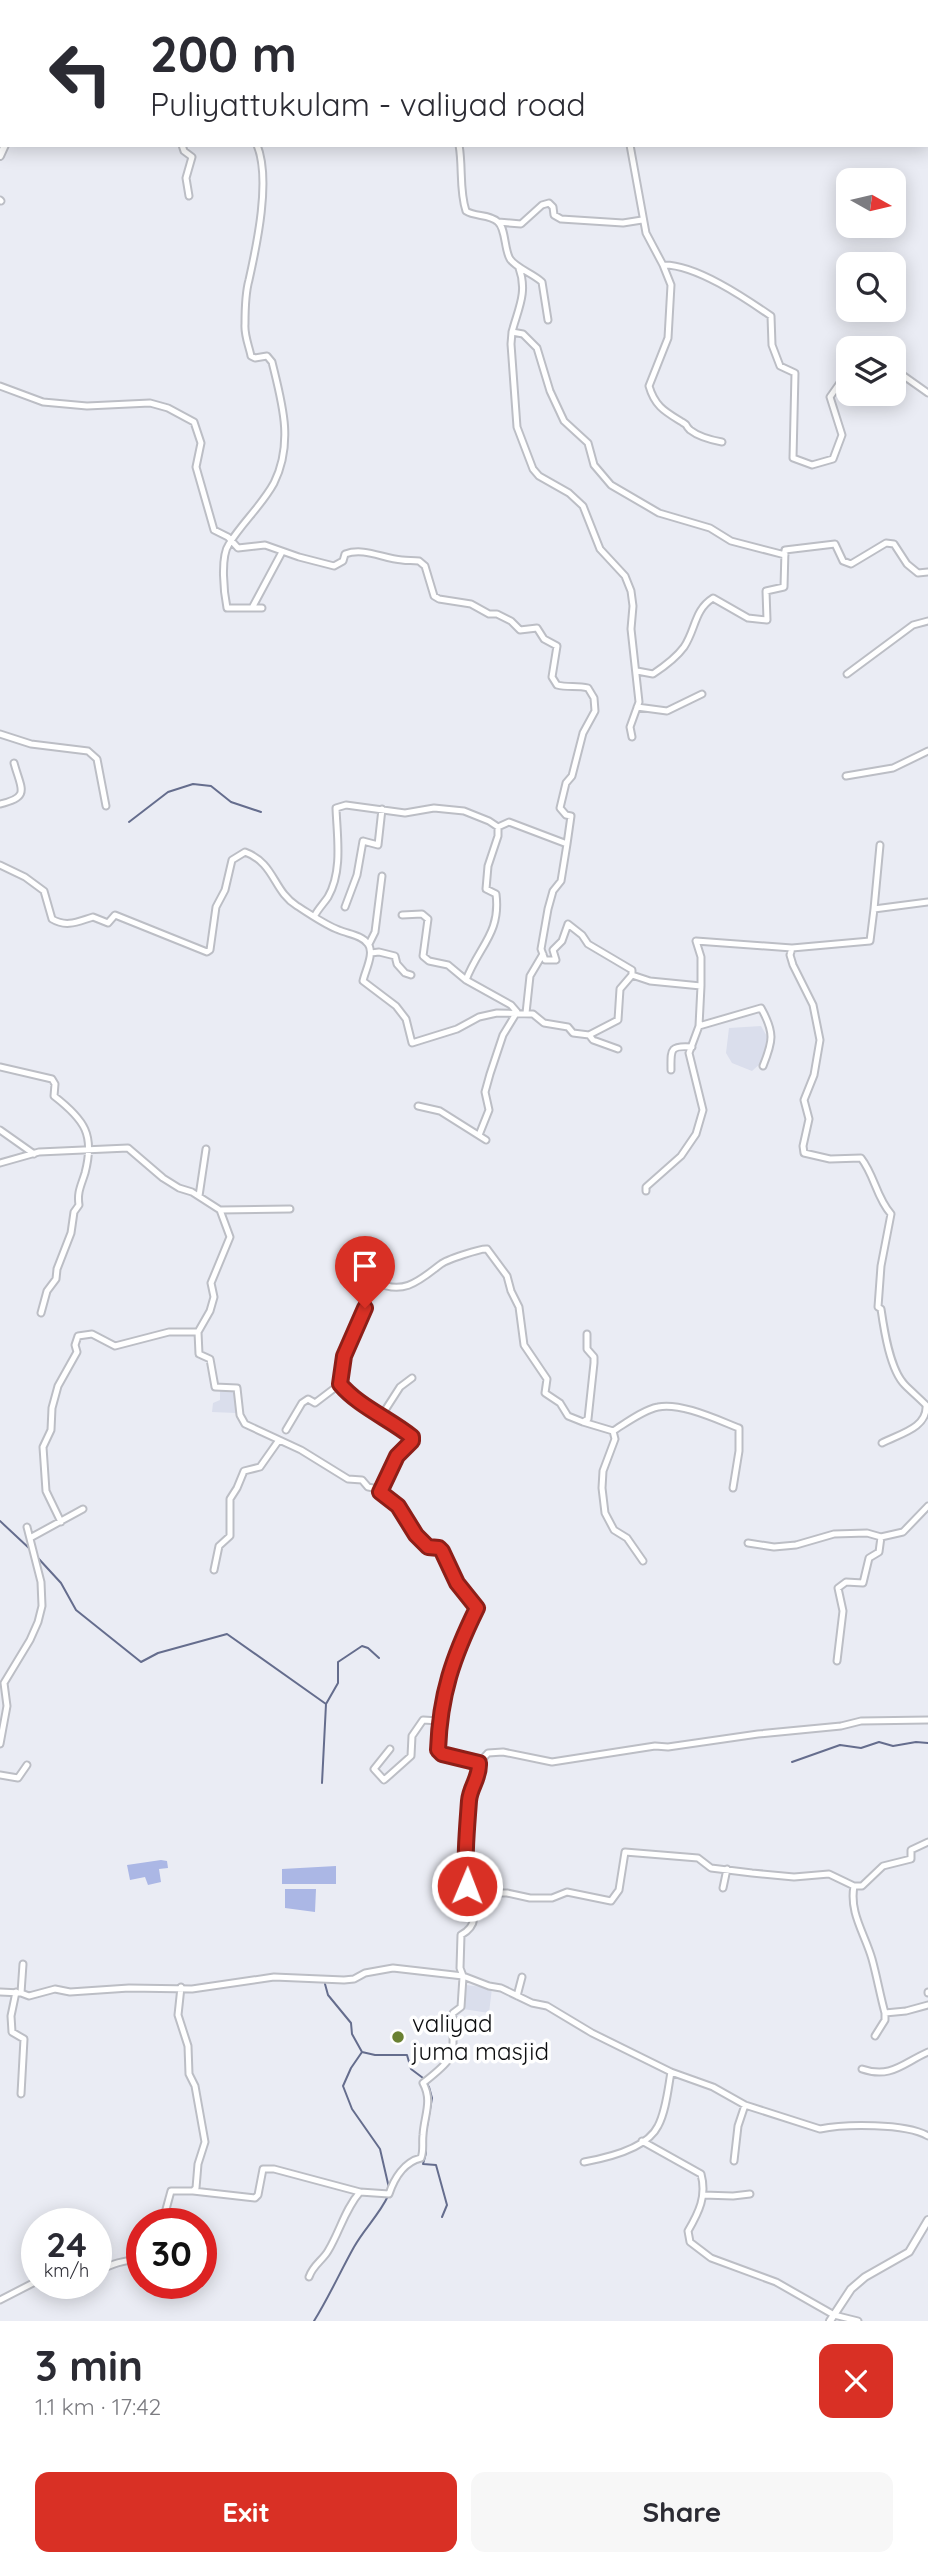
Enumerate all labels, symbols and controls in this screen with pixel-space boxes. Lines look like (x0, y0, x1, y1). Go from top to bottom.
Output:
text: 200 m (150, 23, 297, 84)
icon: left (35, 28, 126, 119)
text: Puliyattukulam - valiyad road (150, 84, 586, 124)
north arrow (836, 168, 906, 238)
map controls (836, 168, 906, 406)
button: search (836, 252, 906, 322)
button: layers (836, 336, 906, 406)
pin (335, 1236, 395, 1308)
icon: arrive (346, 1247, 384, 1285)
position arrow (430, 1849, 504, 1923)
place label: valiyad juma masjid (411, 2008, 549, 2066)
marker: valiyad juma masjid (390, 2029, 406, 2045)
speed limit sign: 30 (126, 2208, 217, 2299)
text: 24 (46, 2222, 87, 2266)
text: km/h (44, 2259, 89, 2282)
text: 3 min (35, 2339, 143, 2392)
button: close (819, 2344, 893, 2418)
text: 1.1 km · 17:42 (35, 2392, 161, 2421)
button: Exit (35, 2472, 457, 2552)
button: Share (471, 2472, 893, 2552)

